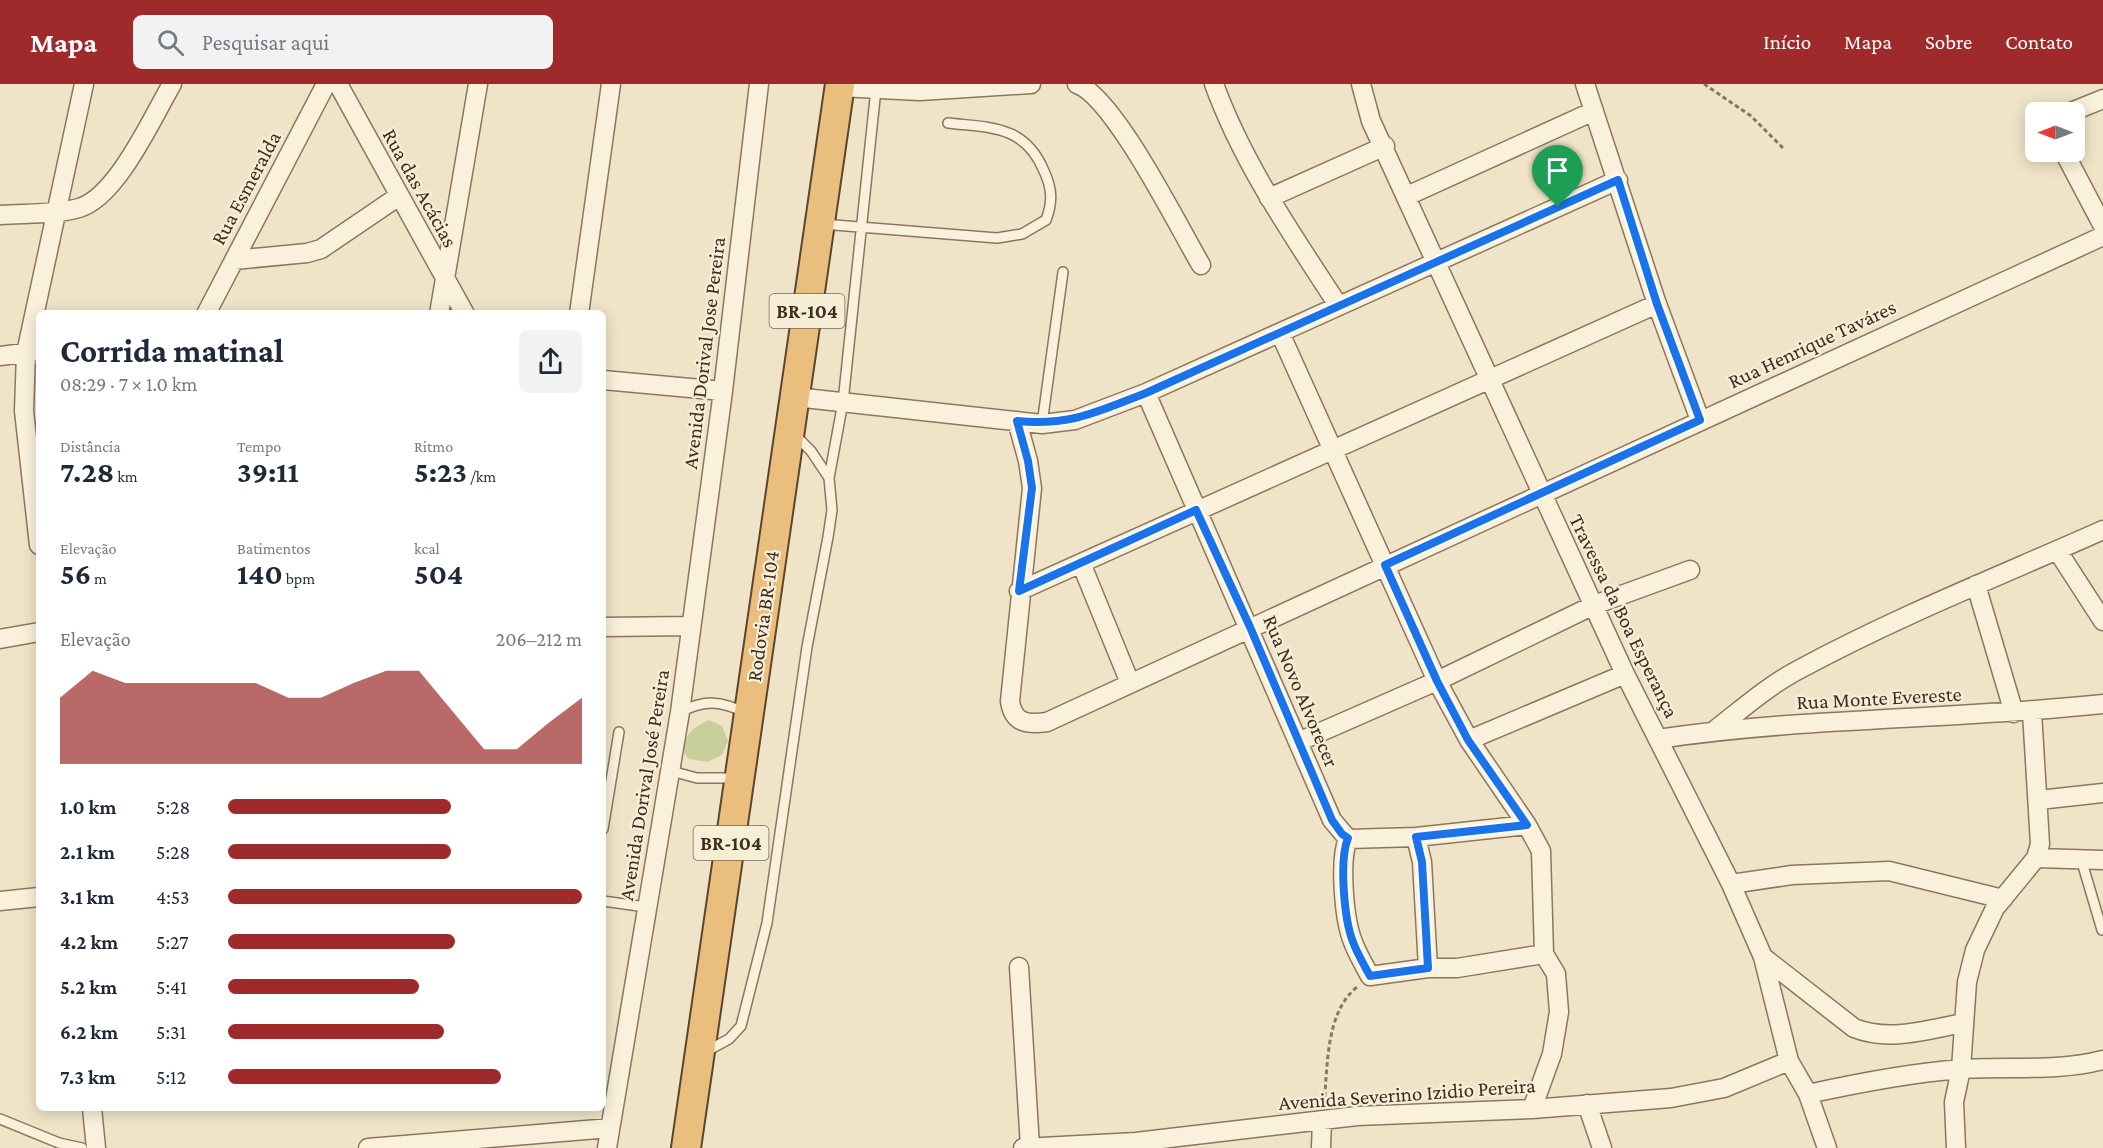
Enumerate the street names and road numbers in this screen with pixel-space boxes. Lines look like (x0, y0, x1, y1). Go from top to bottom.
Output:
street label: Rua das Acácias (378, 125, 462, 251)
street label: Rua Esmeralda (206, 127, 286, 249)
street label: Avenida Dorival Jose Pereira (678, 235, 730, 470)
road number: BR-104 (770, 294, 844, 328)
street label: Rua Henrique Taváres (1724, 295, 1900, 393)
street label: Travessa da Boa Esperança (1564, 510, 1684, 722)
street label: Rodovia BR-104 (742, 549, 784, 683)
street label: Rua Novo Alvorecer (1258, 611, 1344, 771)
street label: Avenida Dorival José Pereira (614, 667, 674, 902)
street label: Rua Monte Evereste (1796, 682, 1962, 714)
road number: BR-104 (694, 826, 768, 860)
street label: Avenida Severino Izidio Pereira (1278, 1073, 1537, 1115)

